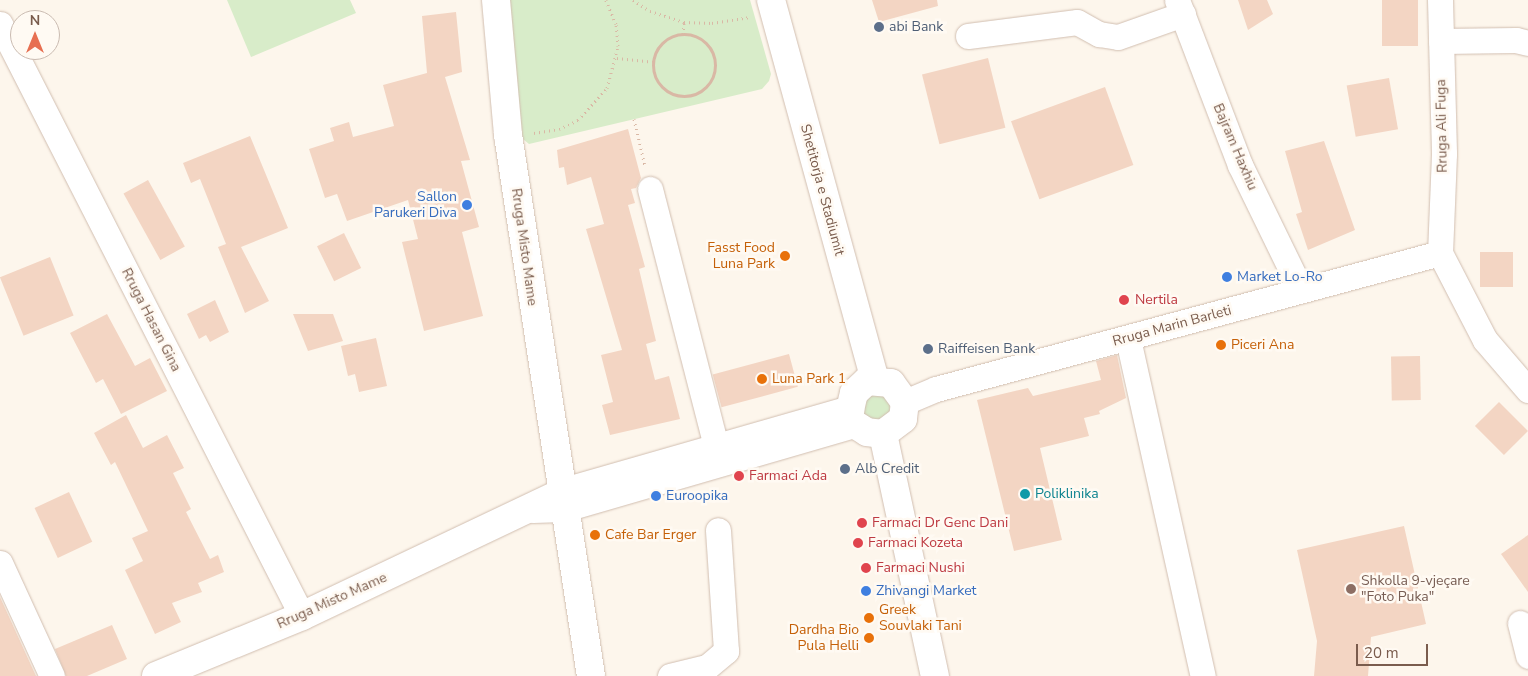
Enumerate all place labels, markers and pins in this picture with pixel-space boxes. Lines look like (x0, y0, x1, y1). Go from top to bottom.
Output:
place label: abi Bank (889, 19, 943, 35)
marker: abi Bank (873, 21, 885, 33)
place label: Sallon Parukeri Diva (374, 189, 457, 222)
marker: Sallon Parukeri Diva (461, 199, 473, 211)
place label: Fasst Food Luna Park (707, 240, 775, 272)
marker: Fasst Food Luna Park (779, 250, 791, 262)
place label: Market Lo-Ro (1237, 269, 1323, 285)
marker: Market Lo-Ro (1221, 271, 1233, 283)
place label: Nertila (1135, 292, 1178, 308)
marker: Nertila (1117, 293, 1131, 307)
place label: Piceri Ana (1231, 337, 1294, 353)
marker: Piceri Ana (1215, 339, 1227, 351)
place label: Raiffeisen Bank (938, 341, 1035, 357)
marker: Raiffeisen Bank (922, 343, 934, 355)
place label: Luna Park 1 (772, 371, 846, 387)
marker: Luna Park 1 (756, 373, 768, 385)
place label: Alb Credit (855, 461, 919, 477)
marker: Alb Credit (839, 463, 851, 475)
place label: Farmaci Ada (749, 468, 827, 484)
marker: Farmaci Ada (733, 470, 745, 482)
place label: Poliklinika (1035, 486, 1099, 502)
place label: Euroopika (666, 488, 728, 504)
marker: Poliklinika (1019, 488, 1031, 500)
marker: Euroopika (650, 490, 662, 502)
place label: Farmaci Dr Genc Dani (872, 515, 1008, 531)
marker: Farmaci Dr Genc Dani (856, 517, 868, 529)
place label: Cafe Bar Erger (605, 527, 696, 543)
marker: Cafe Bar Erger (589, 529, 601, 541)
place label: Farmaci Kozeta (868, 535, 963, 551)
marker: Farmaci Kozeta (852, 537, 864, 549)
place label: Farmaci Nushi (876, 560, 965, 576)
marker: Farmaci Nushi (860, 562, 872, 574)
place label: Shkolla 9-vjeçare "Foto Puka" (1361, 573, 1470, 606)
place label: Zhivangi Market (876, 583, 977, 599)
marker: Shkolla 9-vjeçare "Foto Puka" (1345, 583, 1357, 595)
marker: Zhivangi Market (860, 585, 872, 597)
place label: Greek Souvlaki Tani (879, 602, 962, 634)
marker: Greek Souvlaki Tani (863, 612, 875, 624)
place label: Dardha Bio Pula Helli (789, 622, 859, 654)
marker: Dardha Bio Pula Helli (863, 632, 875, 644)

